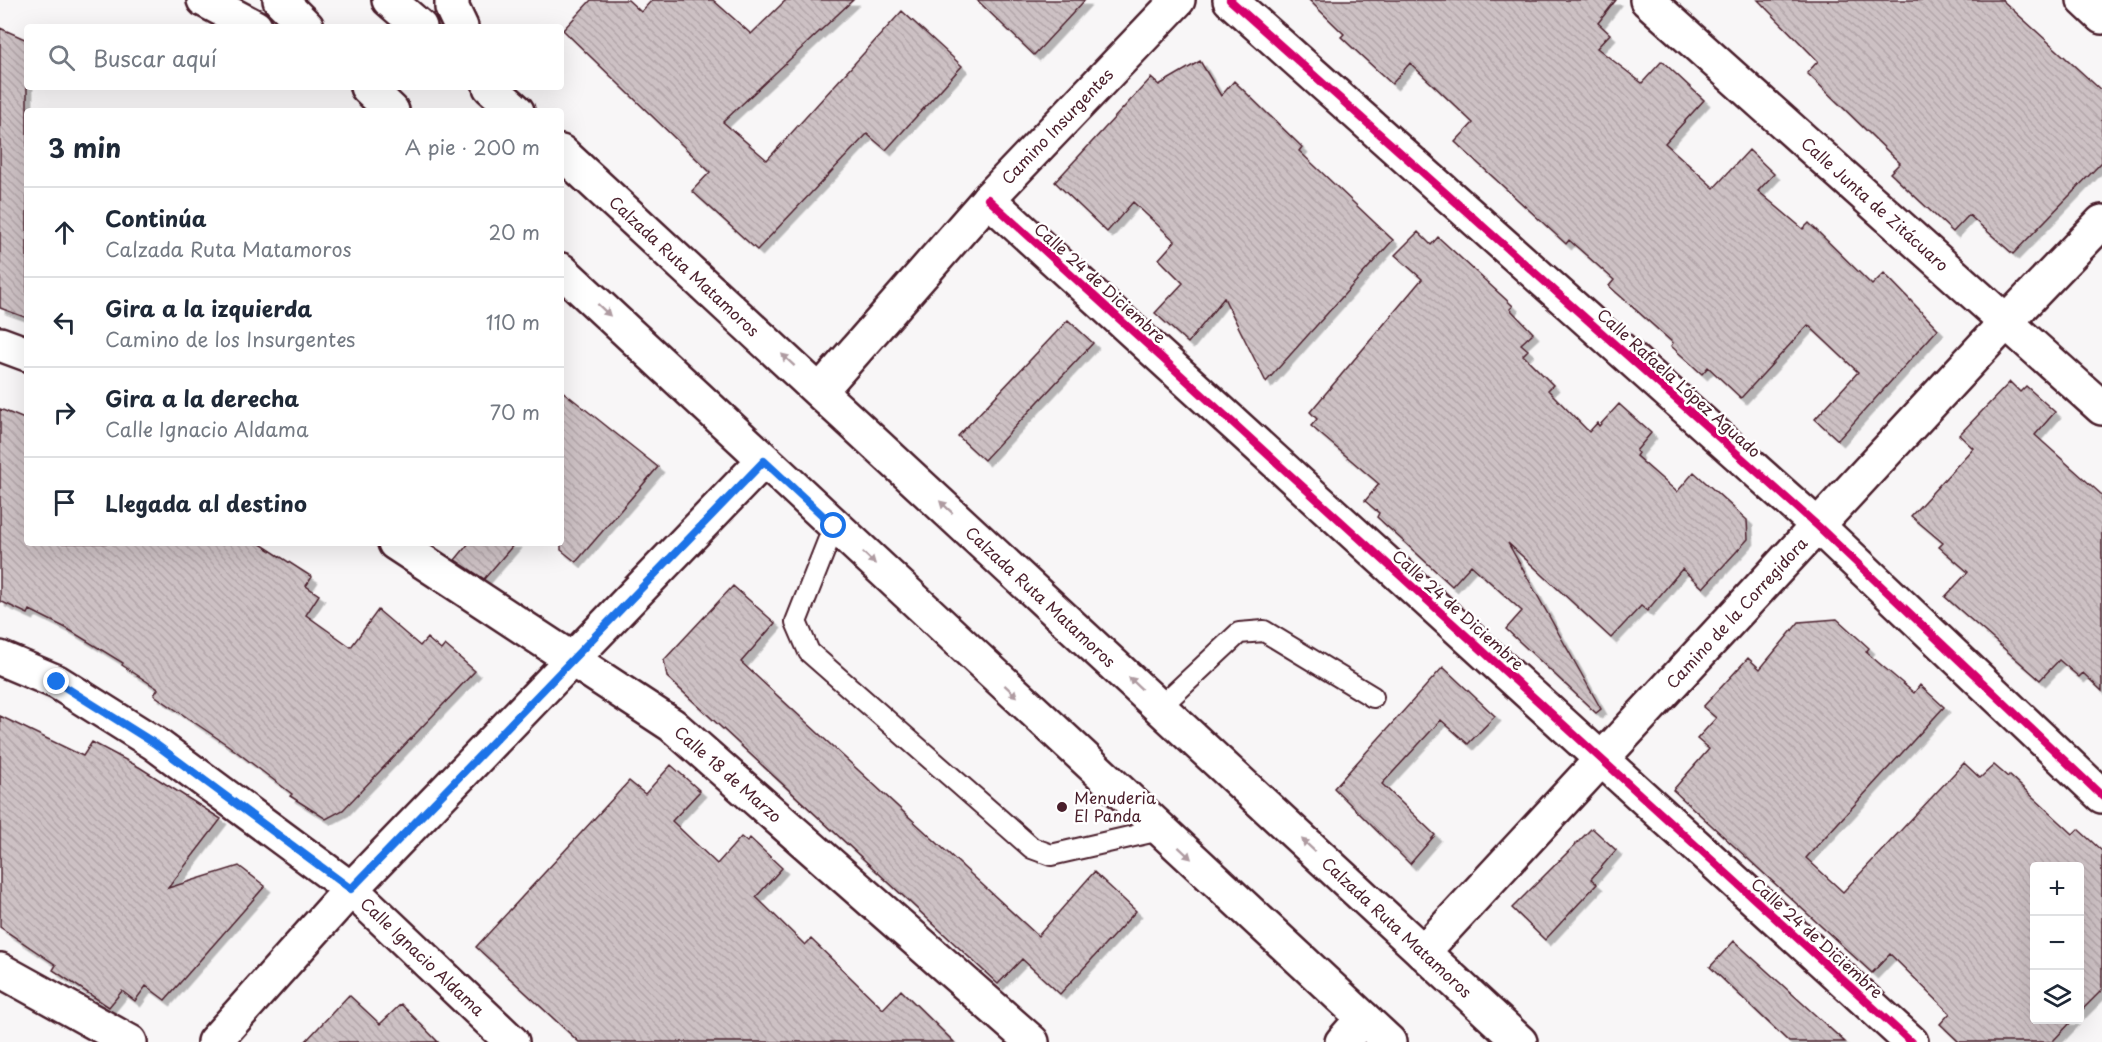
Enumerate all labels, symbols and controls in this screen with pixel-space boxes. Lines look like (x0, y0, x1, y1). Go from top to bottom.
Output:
search box (24, 24, 564, 90)
icon: search (45, 41, 78, 74)
text: Buscar aquí (93, 41, 217, 74)
street label: Camino Insurgentes (995, 62, 1118, 189)
text: 3 min (48, 128, 121, 167)
street label: Calle Junta de Zitácuaro (1796, 131, 1955, 276)
text: A pie · 200 m (405, 132, 540, 162)
street label: Calzada Ruta Matamoros (604, 190, 765, 342)
text: Continúa (105, 201, 207, 234)
icon: ahead (48, 216, 81, 249)
street label: Calle 24 de Diciembre (1029, 216, 1172, 348)
text: 20 m (488, 217, 540, 247)
text: Calzada Ruta Matamoros (105, 234, 352, 264)
text: Gira a la izquierda (105, 291, 312, 324)
street label: Calle Rafaela López Aguado (1592, 302, 1767, 463)
one-way arrow (596, 303, 611, 317)
icon: left (48, 306, 81, 339)
text: 110 m (486, 307, 540, 337)
text: Camino de los Insurgentes (105, 324, 355, 354)
one-way arrow (781, 354, 796, 367)
text: Gira a la derecha (105, 381, 299, 414)
icon: right (48, 396, 81, 429)
text: 70 m (490, 397, 540, 427)
text: Calle Ignacio Aldama (105, 414, 308, 444)
icon: arrive (48, 486, 81, 519)
text: Llegada al destino (105, 486, 307, 519)
one-way arrow (939, 501, 953, 515)
route start (820, 512, 846, 538)
street label: Calzada Ruta Matamoros (961, 520, 1122, 672)
street label: Camino de la Corregidora (1660, 531, 1812, 693)
street label: Calle 24 de Diciembre (1387, 543, 1530, 675)
one-way arrow (861, 551, 876, 565)
route end (43, 668, 69, 694)
one-way arrow (1128, 677, 1142, 691)
one-way arrow (1004, 684, 1019, 698)
street label: Calle 18 de Marzo (670, 720, 788, 827)
place label: Menuderia El Panda (1074, 785, 1156, 827)
marker: Menuderia El Panda (1055, 800, 1069, 814)
one-way arrow (1301, 839, 1316, 852)
one-way arrow (1177, 845, 1191, 859)
street label: Calzada Ruta Matamoros (1317, 851, 1478, 1003)
map controls (2030, 862, 2084, 1024)
button: + (2030, 862, 2084, 916)
street label: Calle 24 de Diciembre (1746, 871, 1889, 1003)
street label: Calle Ignacio Aldama (356, 891, 490, 1021)
button: − (2030, 916, 2084, 970)
button: layers (2030, 970, 2084, 1024)

